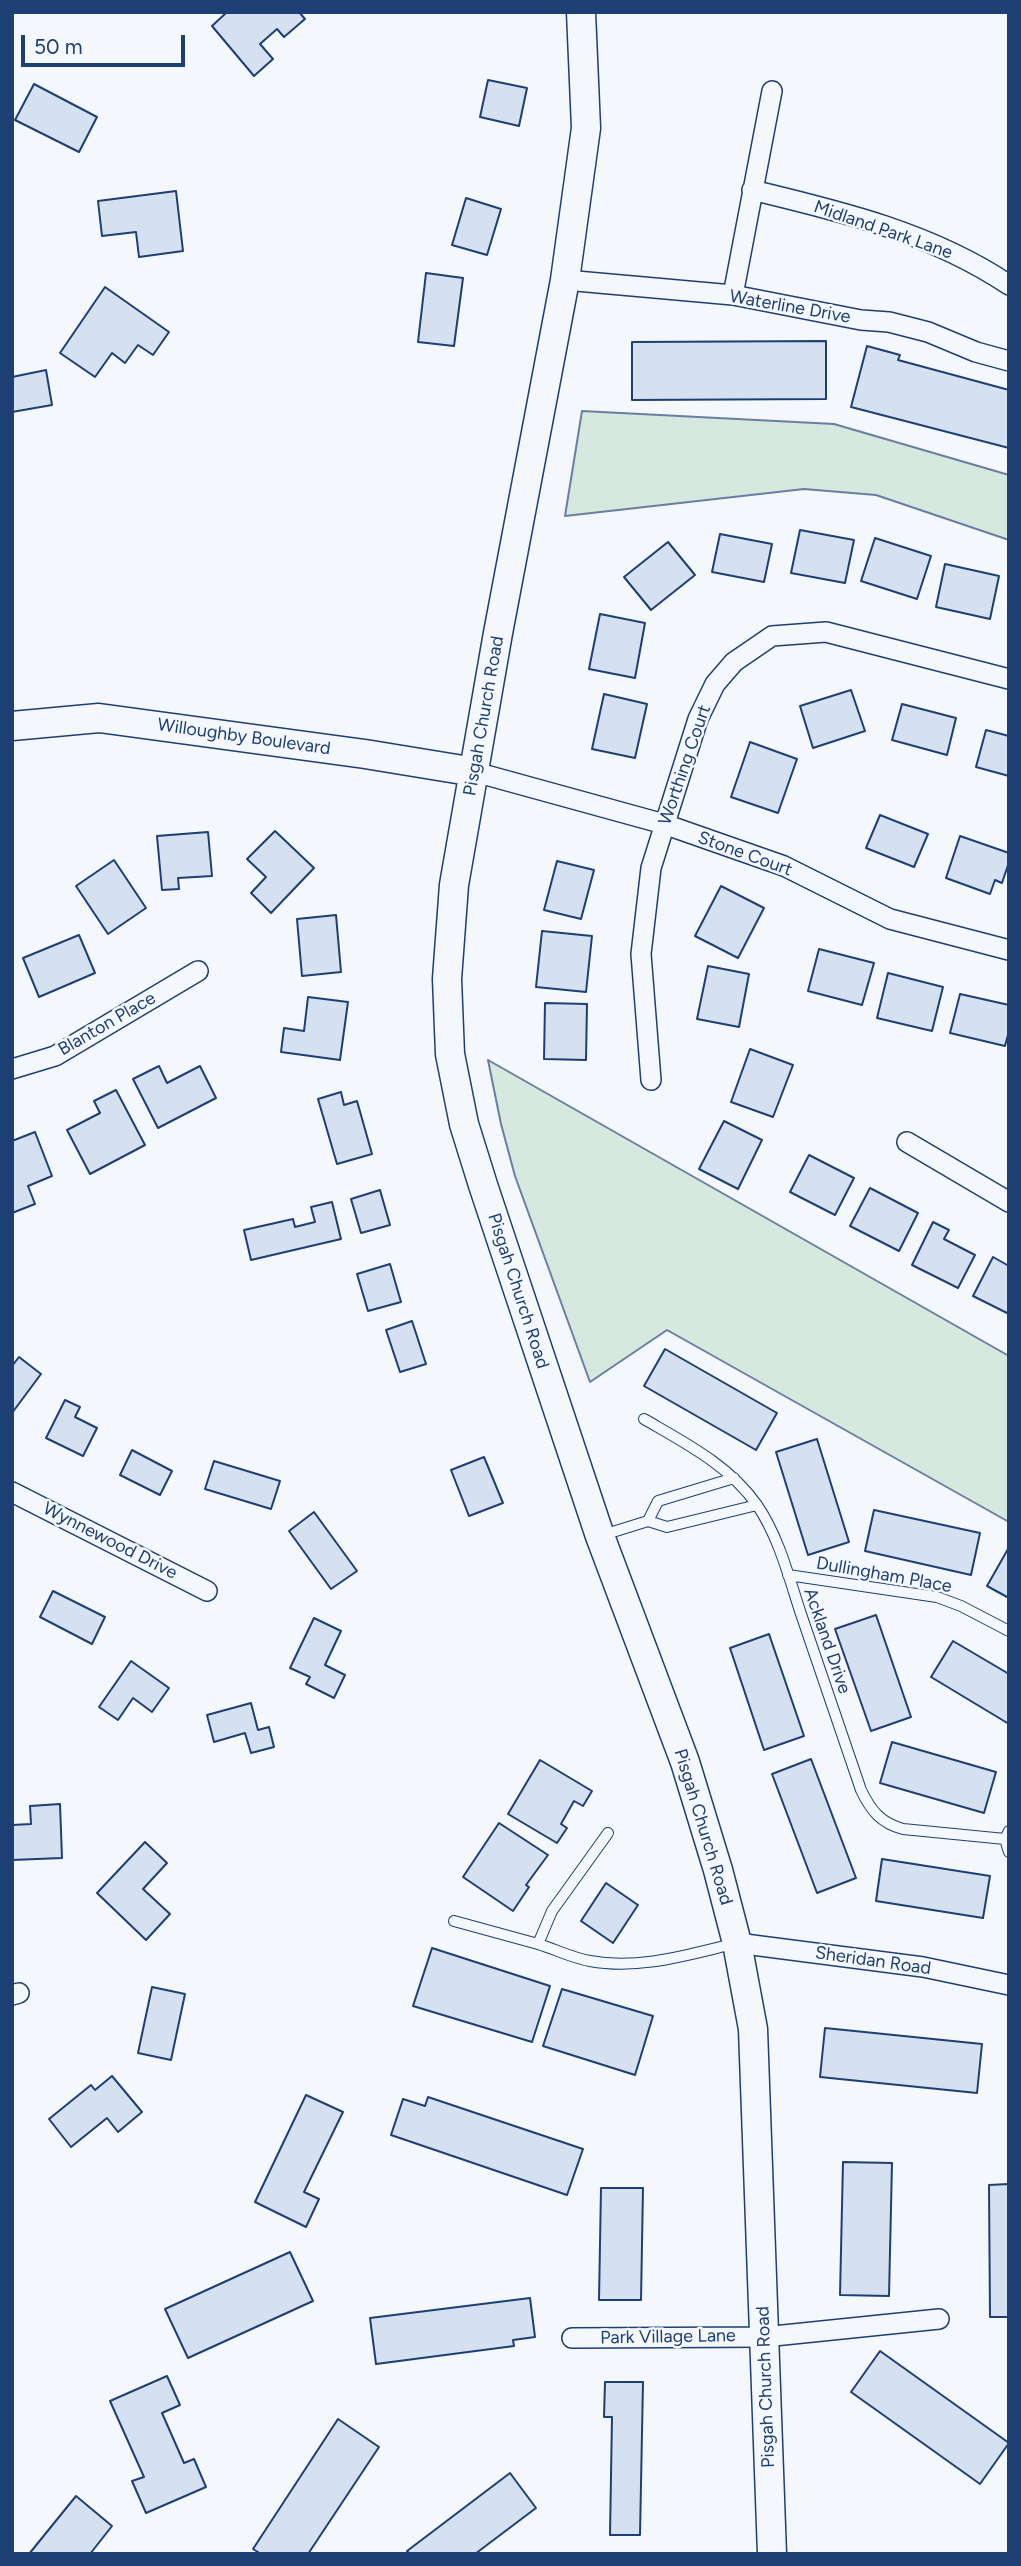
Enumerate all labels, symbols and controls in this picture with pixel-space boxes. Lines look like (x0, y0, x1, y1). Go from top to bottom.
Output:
scale bar (24, 21, 189, 65)
text: 50 m (34, 34, 83, 59)
street label: Midland Park Lane (811, 196, 955, 264)
street label: Waterline Drive (728, 286, 852, 328)
street label: Pisgah Church Road (459, 634, 509, 798)
street label: Worthing Court (654, 702, 716, 828)
street label: Willoughby Boulevard (156, 714, 332, 760)
street label: Stone Court (695, 827, 795, 881)
street label: Blanton Place (54, 987, 160, 1061)
street label: Pisgah Church Road (483, 1211, 553, 1371)
street label: Wynnewood Drive (39, 1498, 181, 1584)
street label: Dullingham Place (815, 1552, 953, 1598)
street label: Ackland Drive (799, 1585, 855, 1697)
street label: Pisgah Church Road (669, 1746, 737, 1908)
street label: Sheridan Road (814, 1942, 932, 1980)
street label: Pisgah Church Road (752, 2306, 780, 2468)
street label: Park Village Lane (600, 2325, 736, 2349)

